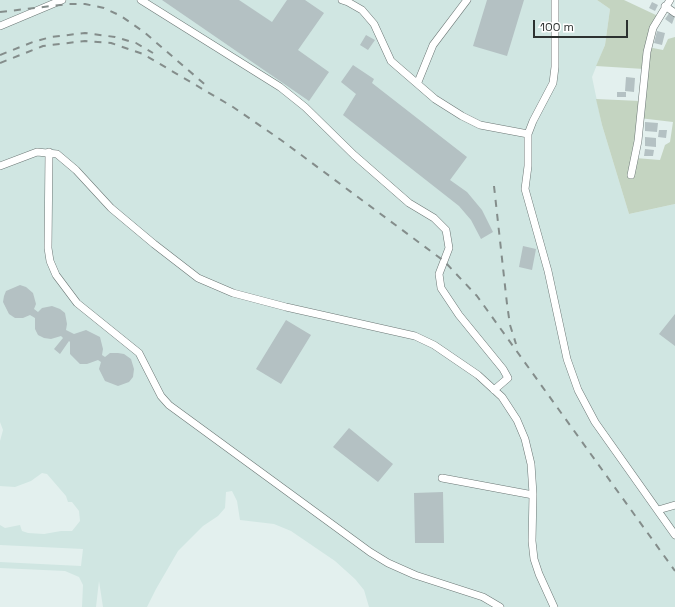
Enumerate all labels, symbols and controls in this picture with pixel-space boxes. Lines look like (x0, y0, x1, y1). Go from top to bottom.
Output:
scale bar (535, 12, 630, 38)
text: 100 m (540, 19, 574, 35)

